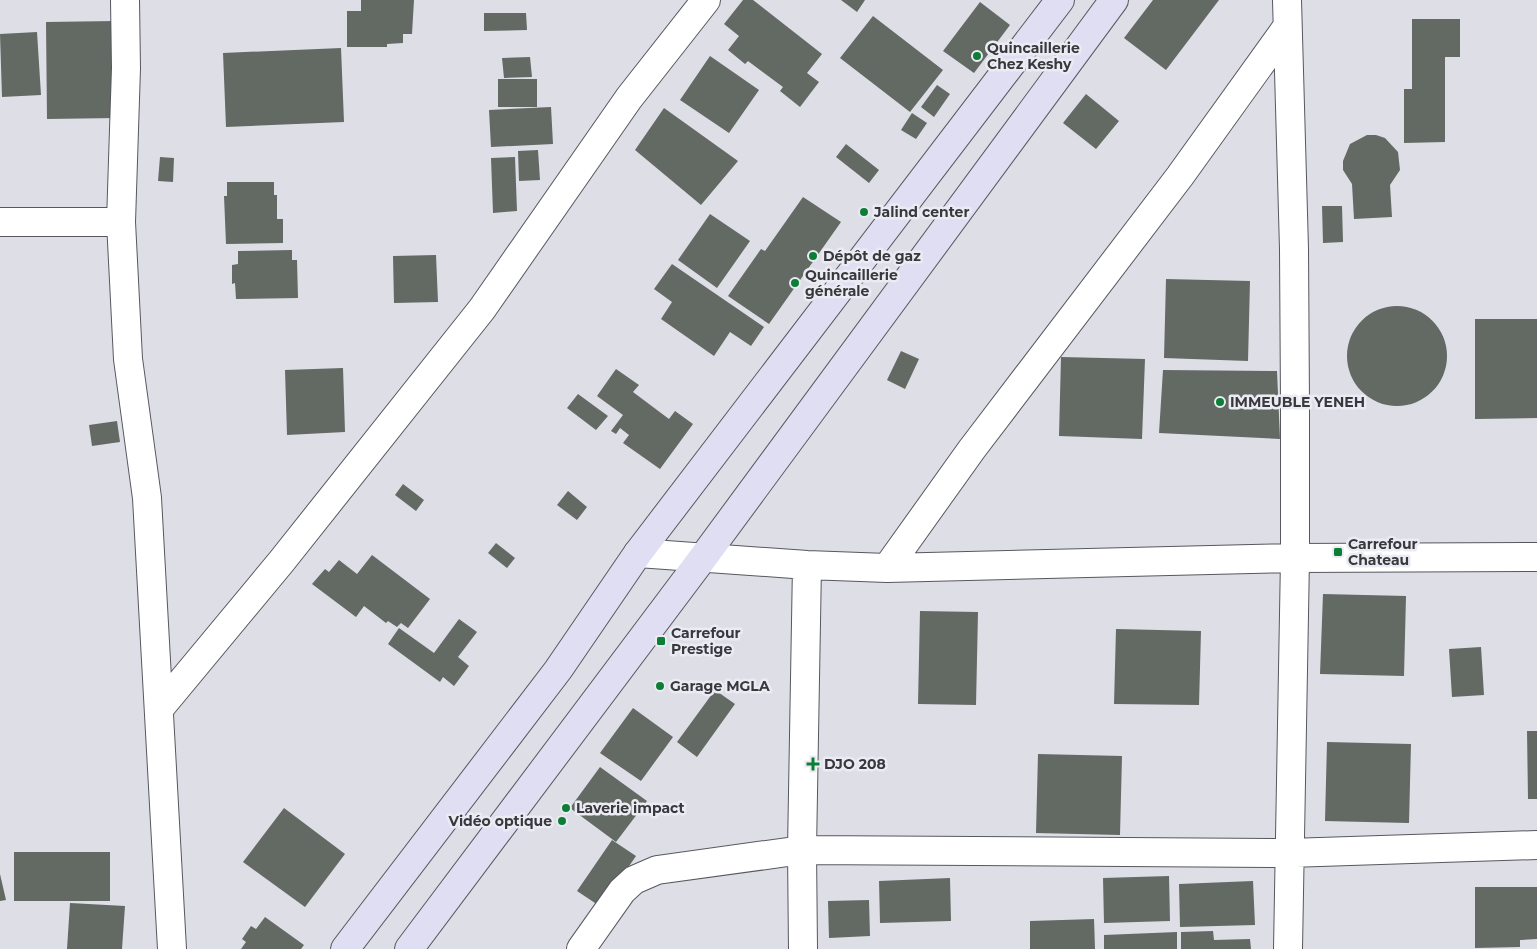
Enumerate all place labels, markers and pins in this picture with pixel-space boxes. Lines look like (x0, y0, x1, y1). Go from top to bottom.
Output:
place label: Quincaillerie Chez Keshy (987, 39, 1080, 73)
marker: Quincaillerie Chez Keshy (971, 50, 983, 62)
place label: Jalind center (873, 203, 969, 221)
marker: Jalind center (858, 206, 870, 218)
place label: Dépôt de gaz (823, 247, 921, 265)
marker: Dépôt de gaz (807, 250, 819, 262)
place label: Quincaillerie générale (805, 266, 898, 300)
marker: Quincaillerie générale (789, 277, 801, 289)
place label: IMMEUBLE YENEH (1230, 393, 1365, 411)
marker: IMMEUBLE YENEH (1214, 396, 1226, 408)
place label: Carrefour Chateau (1348, 535, 1418, 569)
marker: Carrefour Chateau (1332, 546, 1344, 558)
place label: Carrefour Prestige (671, 624, 741, 658)
marker: Carrefour Prestige (655, 635, 667, 647)
place label: Garage MGLA (670, 677, 770, 695)
marker: Garage MGLA (654, 680, 666, 692)
place label: DJO 208 (824, 755, 886, 773)
marker: DJO 208 (806, 757, 820, 771)
place label: Laverie impact (576, 799, 685, 817)
marker: Laverie impact (560, 802, 572, 814)
place label: Vidéo optique (448, 812, 552, 830)
marker: Vidéo optique (556, 815, 568, 827)

